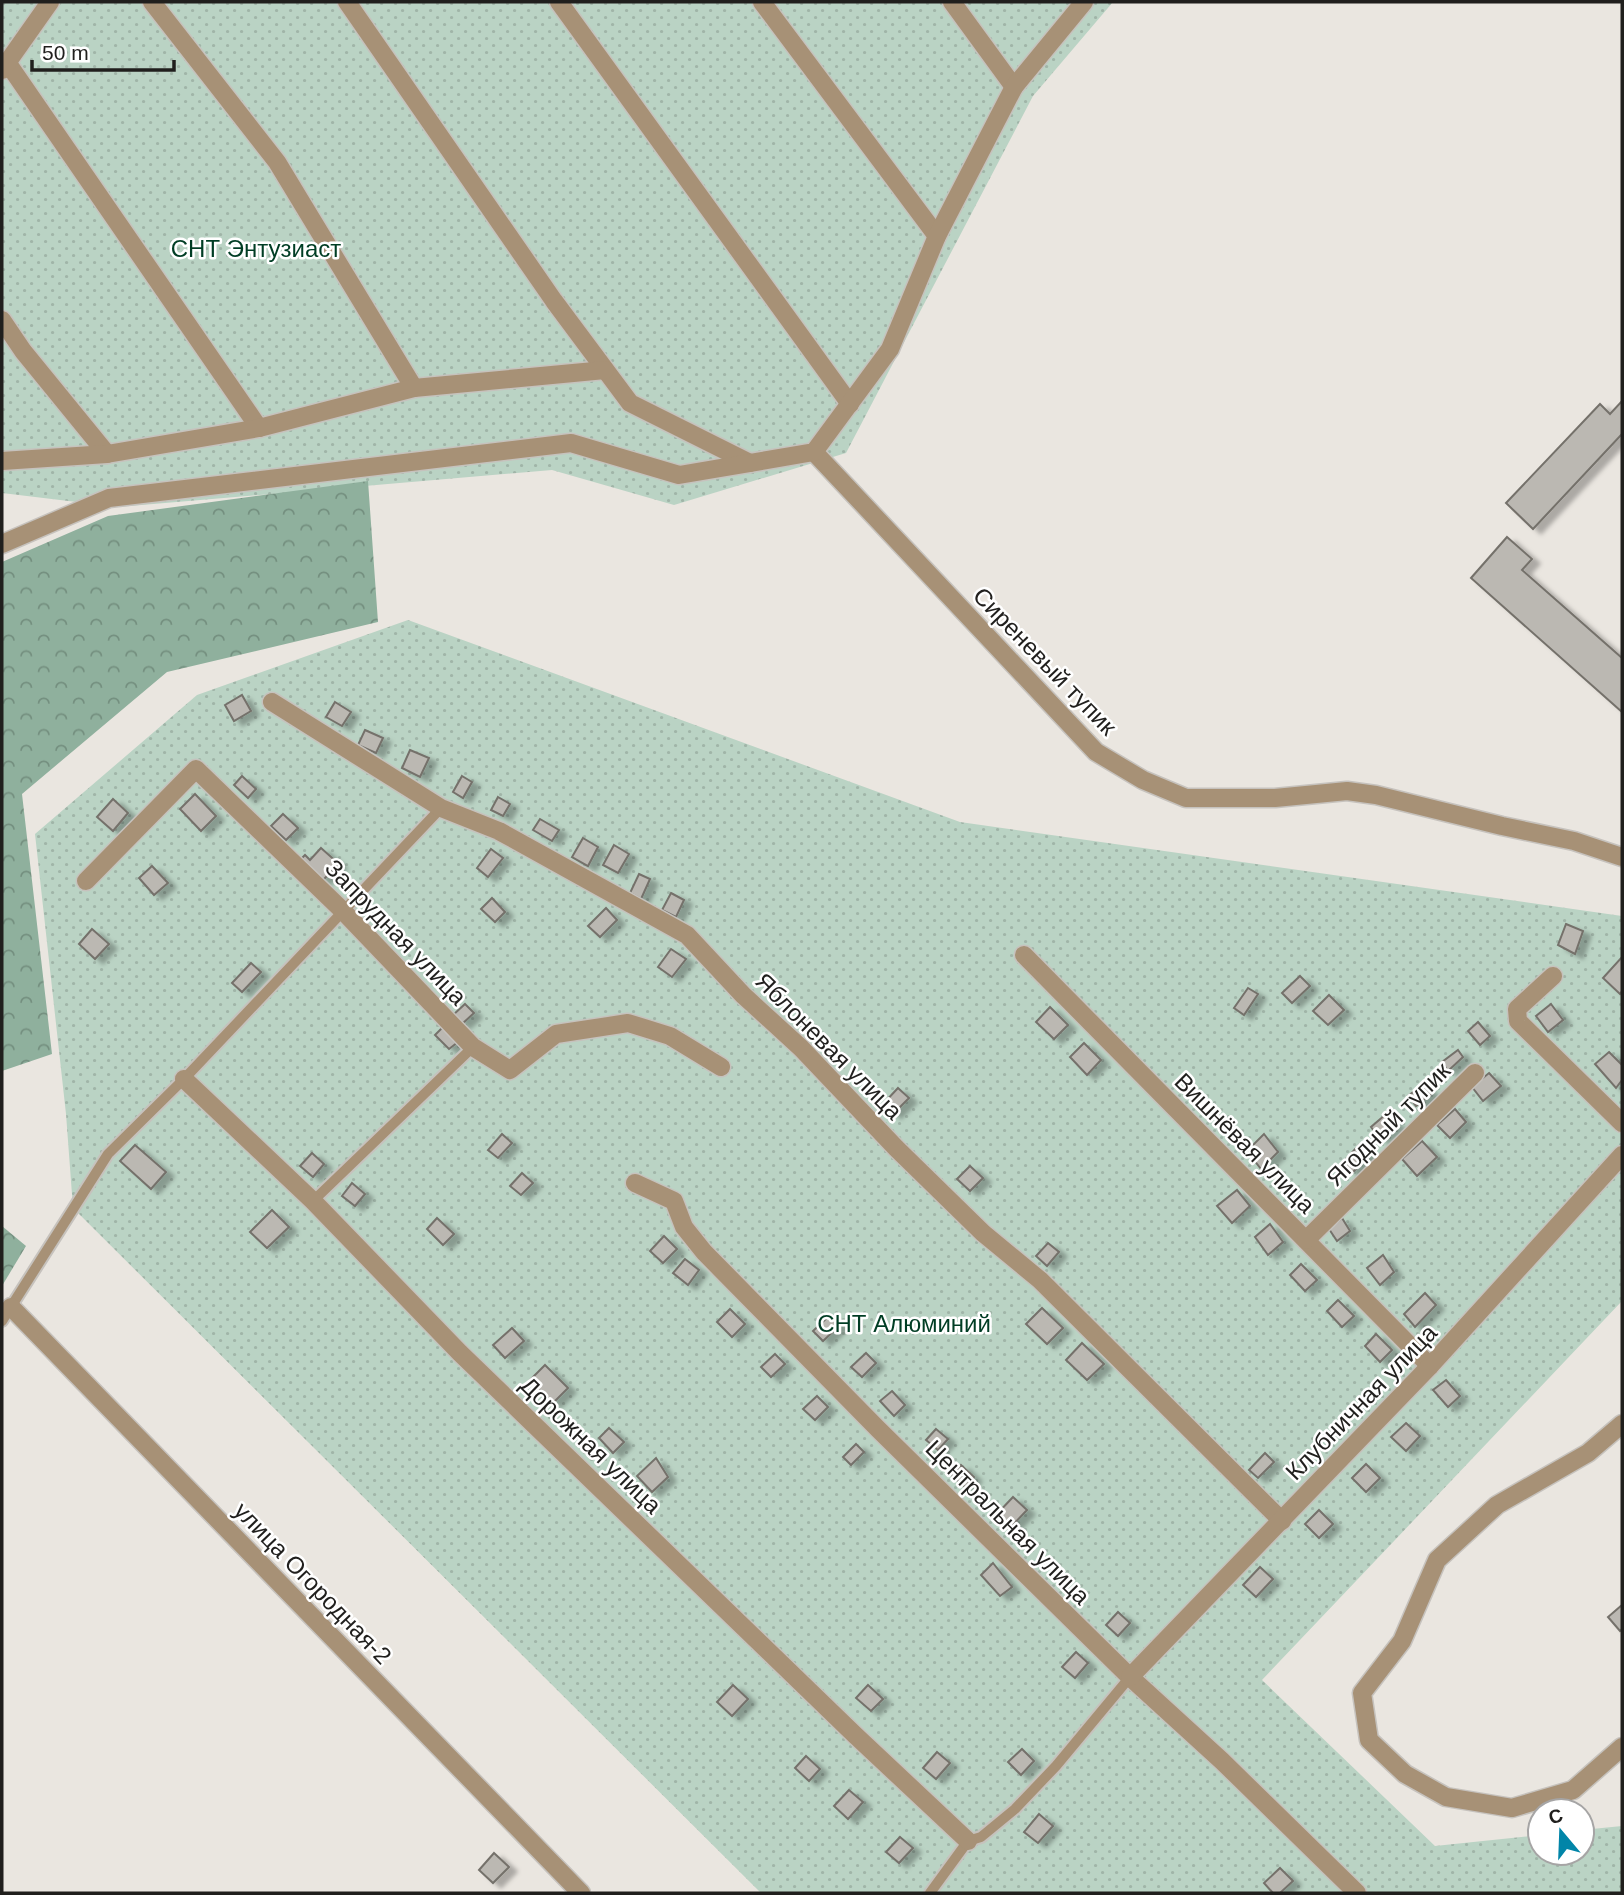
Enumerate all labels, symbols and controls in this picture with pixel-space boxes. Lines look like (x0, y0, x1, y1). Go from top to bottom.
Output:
scale bar (32, 28, 173, 72)
text: 50 m (42, 41, 89, 64)
park label: СНТ Энтузиаст (171, 235, 341, 262)
street label: Сиреневый тупик (968, 582, 1123, 741)
street label: Запрудная улица (320, 854, 473, 1011)
street label: Яблоневая улица (750, 967, 908, 1125)
street label: Ягодный тупик (1321, 1056, 1456, 1191)
street label: Вишнёвая улица (1169, 1067, 1321, 1219)
park label: СНТ Алюминий (817, 1310, 991, 1337)
street label: Клубничная улица (1280, 1318, 1443, 1485)
street label: Дорожная улица (515, 1371, 667, 1519)
street label: Центральная улица (920, 1434, 1096, 1610)
street label: улица Огородная-2 (229, 1497, 397, 1669)
north arrow (1526, 1797, 1596, 1867)
text: С (1546, 1804, 1566, 1829)

